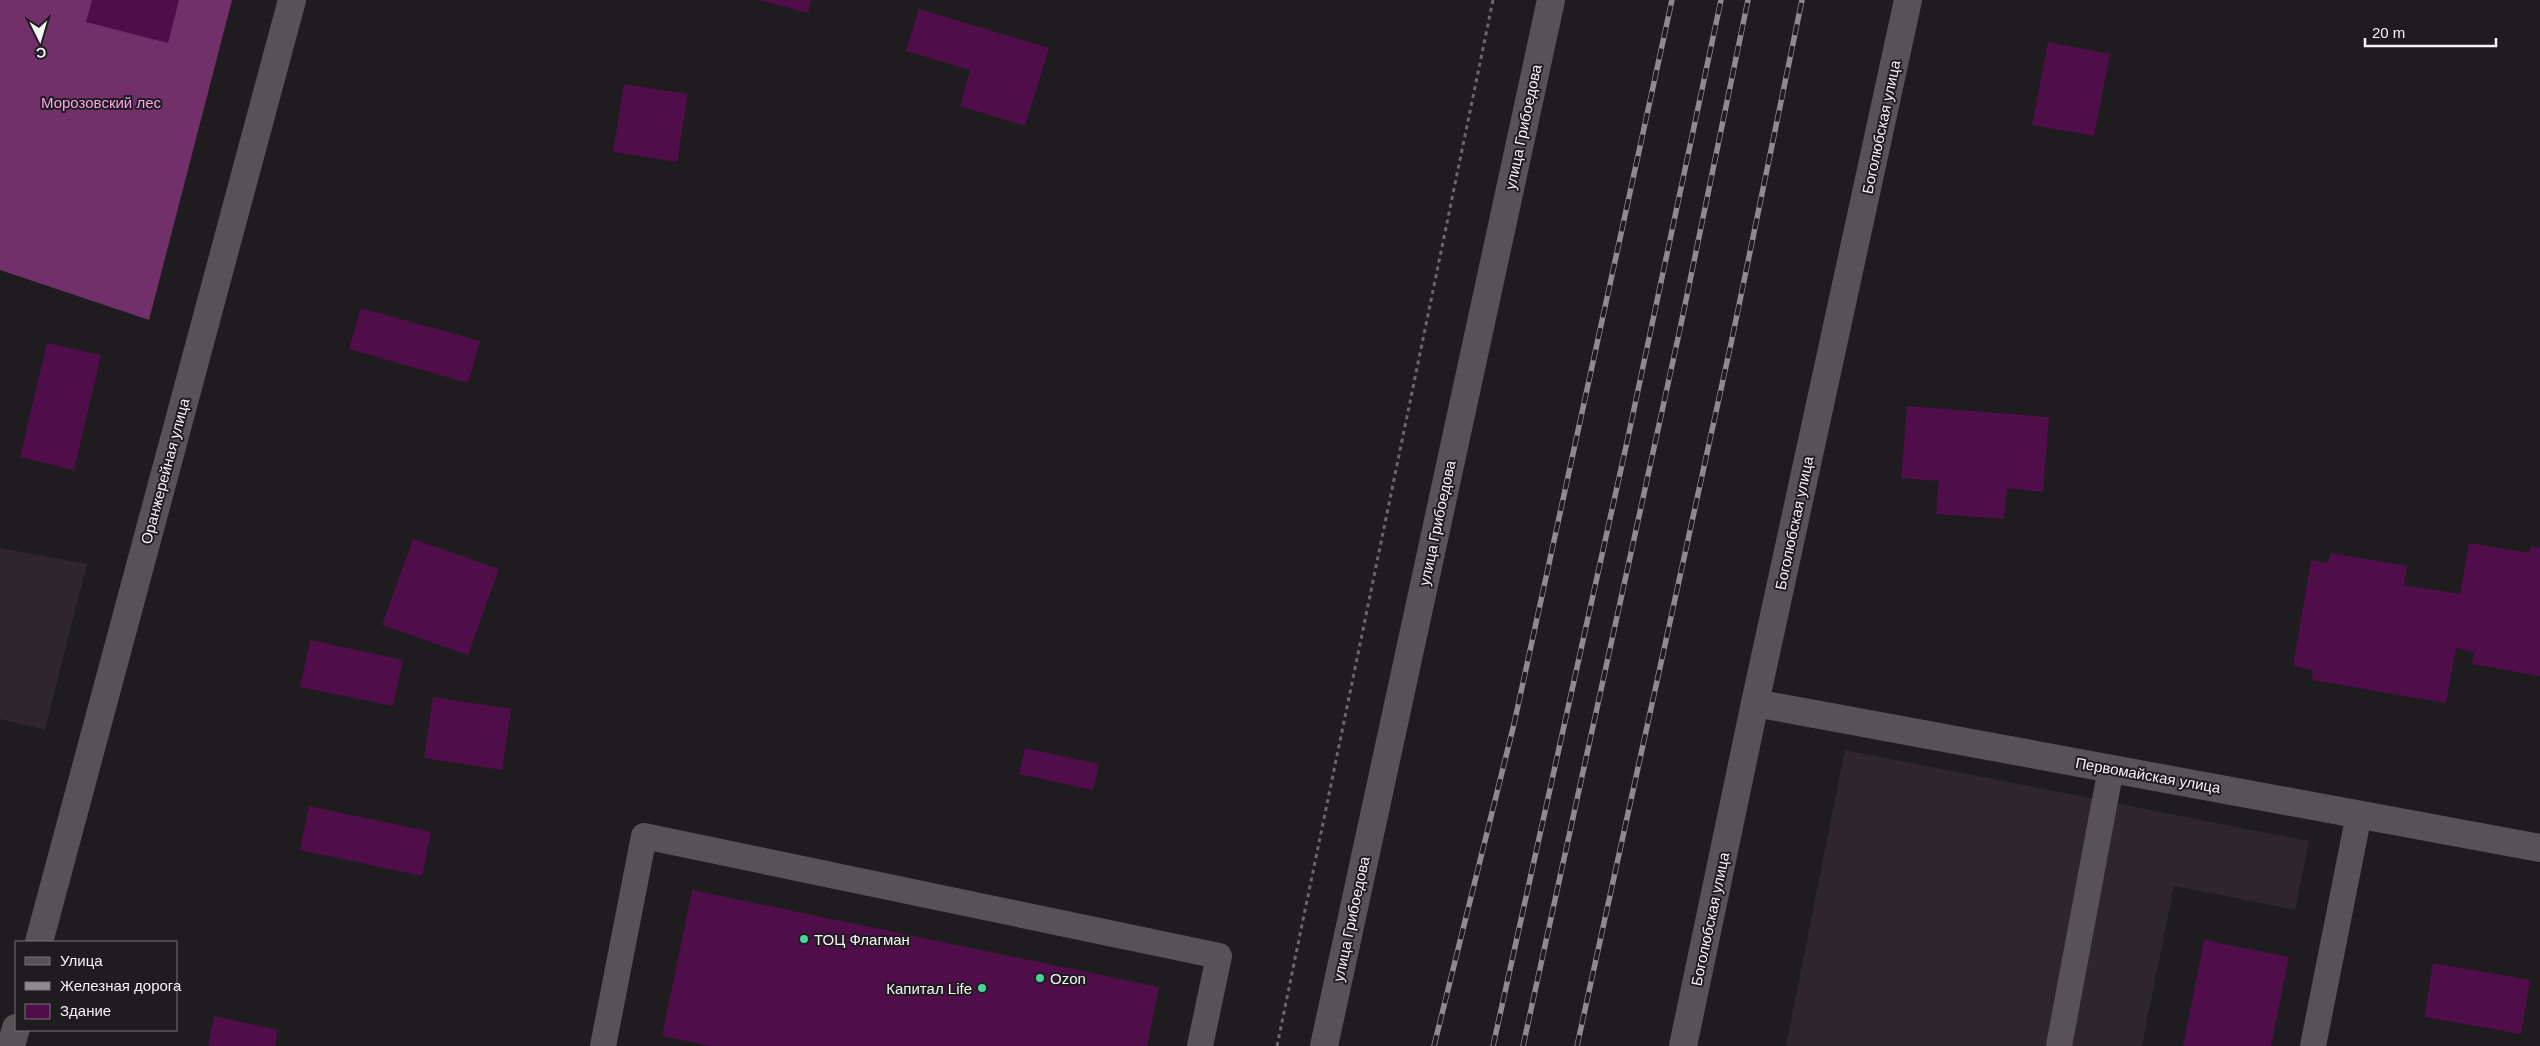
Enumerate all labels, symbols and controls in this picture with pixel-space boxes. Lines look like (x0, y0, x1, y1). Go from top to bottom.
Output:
north arrow (15, 15, 65, 65)
scale bar (2365, 15, 2496, 47)
text: 20 m (2372, 24, 2405, 41)
text: С (35, 45, 47, 61)
street label: Боголюбская улица (1859, 58, 1904, 195)
street label: улица Грибоедова (1501, 62, 1545, 191)
park label: Морозовский лес (41, 94, 161, 111)
street label: Оранжерейная улица (137, 396, 193, 546)
street label: Боголюбская улица (1772, 454, 1817, 591)
street label: улица Грибоедова (1415, 458, 1459, 587)
street label: Первомайская улица (2074, 754, 2222, 796)
street label: Боголюбская улица (1688, 850, 1733, 987)
street label: улица Грибоедова (1329, 854, 1373, 983)
place label: ТОЦ Флагман (814, 931, 910, 948)
marker: ТОЦ Флагман (798, 933, 810, 945)
legend (15, 941, 178, 1031)
text: Улица (60, 952, 103, 969)
place label: Ozon (1050, 970, 1086, 987)
marker: Ozon (1034, 972, 1046, 984)
text: Железная дорога (60, 977, 182, 994)
place label: Капитал Life (886, 980, 972, 997)
marker: Капитал Life (976, 982, 988, 994)
text: Здание (60, 1002, 111, 1019)

